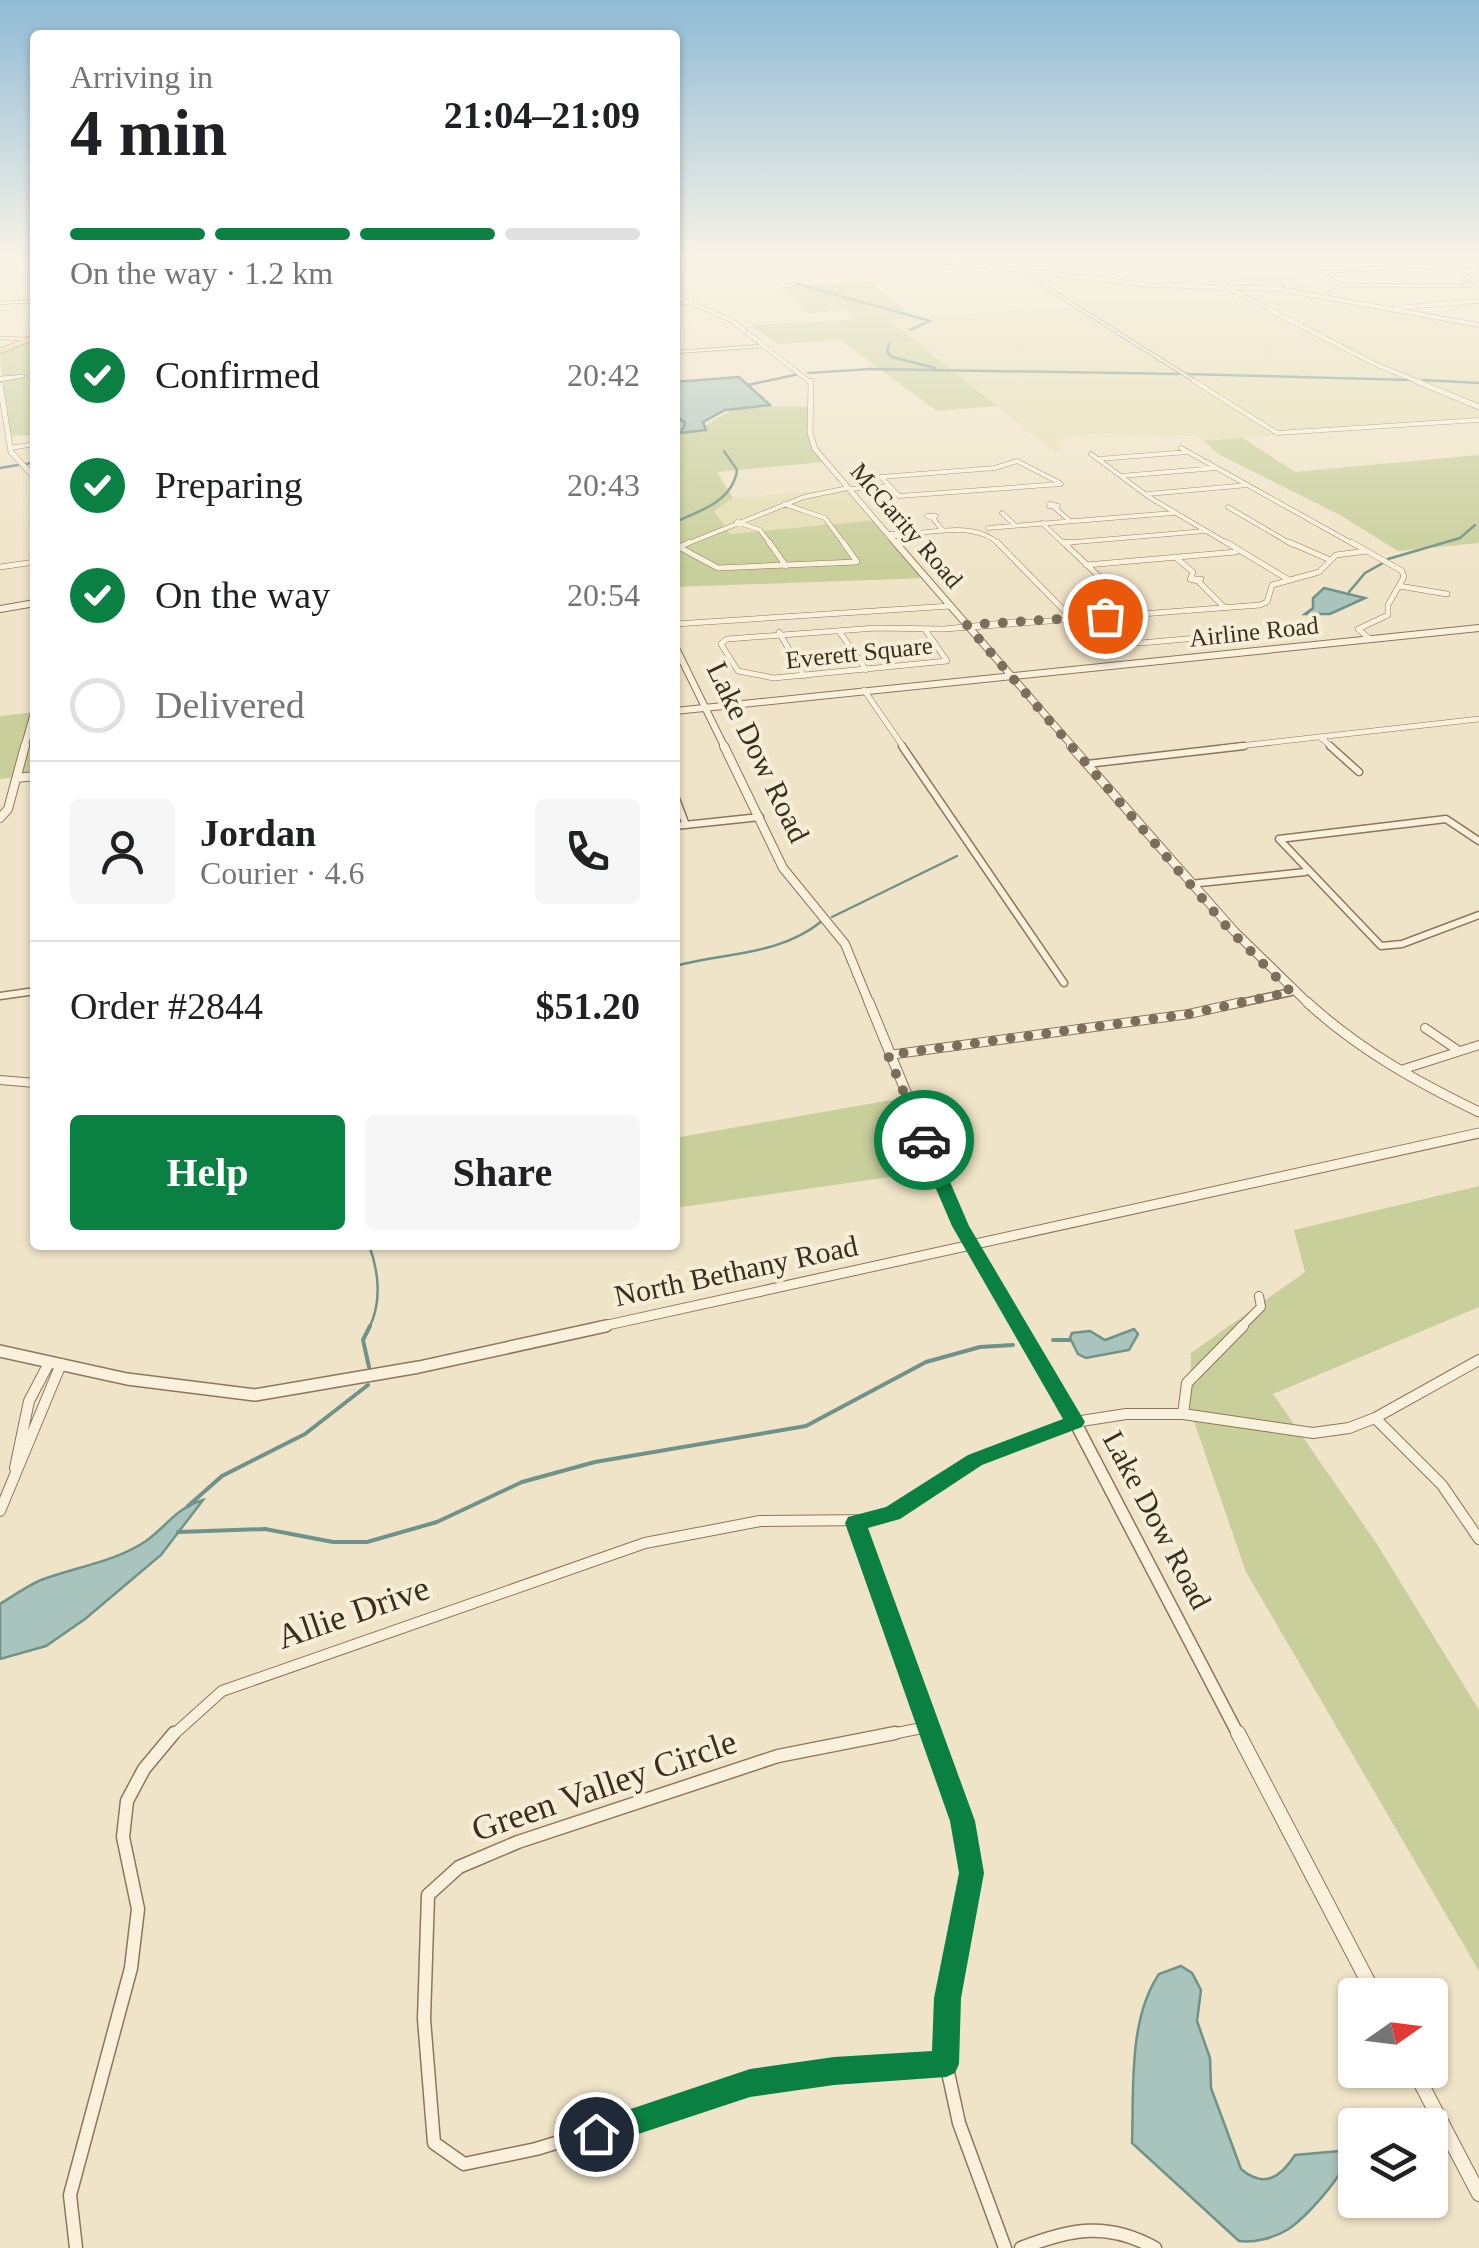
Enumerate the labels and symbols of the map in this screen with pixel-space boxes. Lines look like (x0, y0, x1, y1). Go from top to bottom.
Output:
street label: McGarity Road (845, 458, 968, 594)
pin (1063, 574, 1148, 659)
street label: Airline Road (1188, 611, 1321, 652)
street label: Everett Square (784, 631, 934, 674)
street label: Lake Dow Road (701, 656, 816, 847)
courier (874, 1090, 974, 1190)
street label: North Bethany Road (611, 1229, 861, 1312)
street label: Lake Dow Road (1097, 1425, 1218, 1614)
street label: Allie Drive (272, 1568, 434, 1657)
street label: Green Valley Circle (467, 1722, 742, 1849)
north arrow (1338, 1978, 1448, 2088)
pin (554, 2092, 639, 2177)

